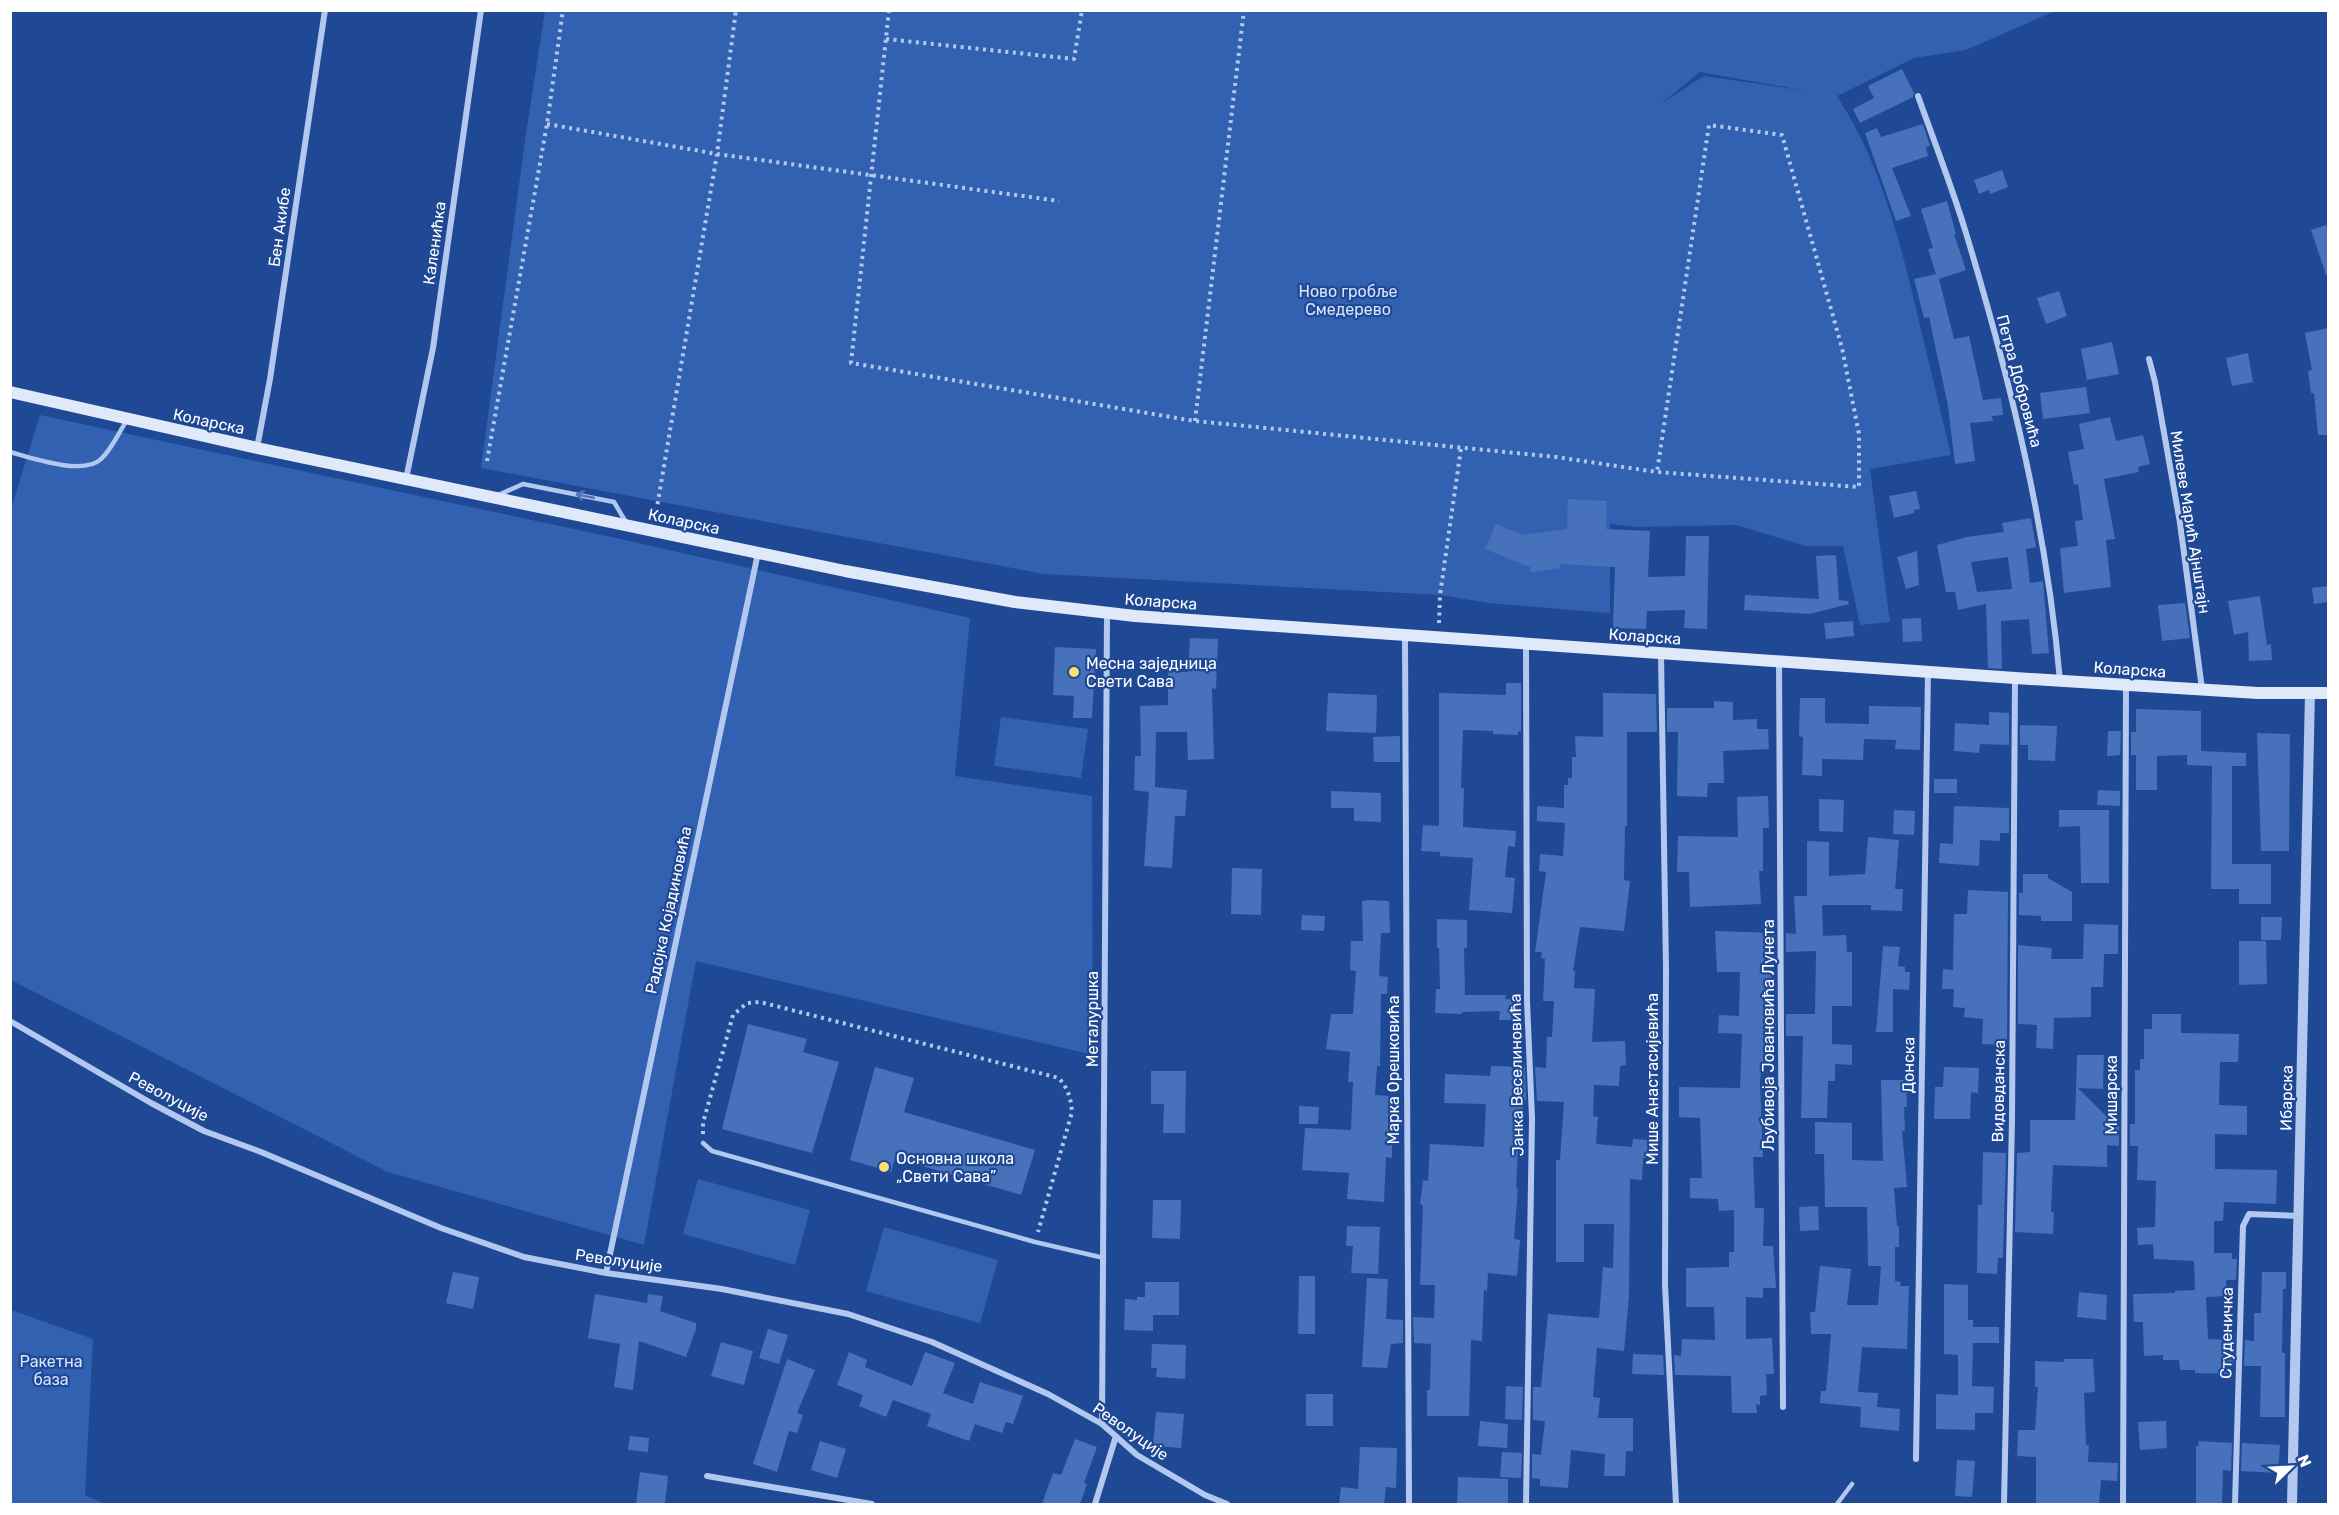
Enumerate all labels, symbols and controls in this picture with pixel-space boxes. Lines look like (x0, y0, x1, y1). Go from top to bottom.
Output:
street label: Бен Акибе (265, 186, 294, 268)
street label: Каленићка (419, 200, 450, 286)
park label: Ново гробље Смедерево (1298, 282, 1398, 319)
street label: Петра Добровића (1993, 313, 2046, 450)
street label: Коларска (171, 405, 246, 438)
street label: Милеве Марић Ајнштајн (2167, 429, 2214, 615)
one-way arrow (575, 490, 595, 501)
street label: Коларска (646, 505, 721, 538)
street label: Коларска (1124, 589, 1198, 614)
street label: Коларска (1608, 624, 1682, 649)
place label: Месна заједница Свети Сава (1086, 654, 1217, 691)
street label: Коларска (2093, 657, 2167, 682)
marker: Месна заједница Свети Сава (1067, 665, 1081, 679)
street label: Радојка Којадиновића (641, 825, 696, 996)
street label: Љубивоја Јовановића Лунета (1759, 919, 1778, 1151)
street label: Металуршка (1083, 971, 1102, 1067)
street label: Јанка Веселиновића (1506, 993, 1527, 1157)
street label: Мише Анастасијевића (1643, 993, 1662, 1165)
street label: Марка Орешковића (1384, 995, 1403, 1145)
street label: Донска (1899, 1037, 1918, 1093)
street label: Видовданска (1988, 1040, 2009, 1142)
street label: Мишарска (2102, 1055, 2121, 1135)
street label: Ибарска (2276, 1065, 2297, 1131)
street label: Револуције (125, 1067, 212, 1125)
place label: Основна школа „Свети Сава” (896, 1149, 1014, 1186)
marker: Основна школа „Свети Сава” (877, 1160, 891, 1174)
street label: Револуције (574, 1245, 664, 1276)
street label: Студеничка (2216, 1287, 2237, 1379)
park label: Ракетна база (19, 1352, 83, 1389)
street label: Револуције (1089, 1398, 1172, 1464)
north arrow (2261, 1437, 2321, 1497)
text: N (2293, 1452, 2315, 1470)

